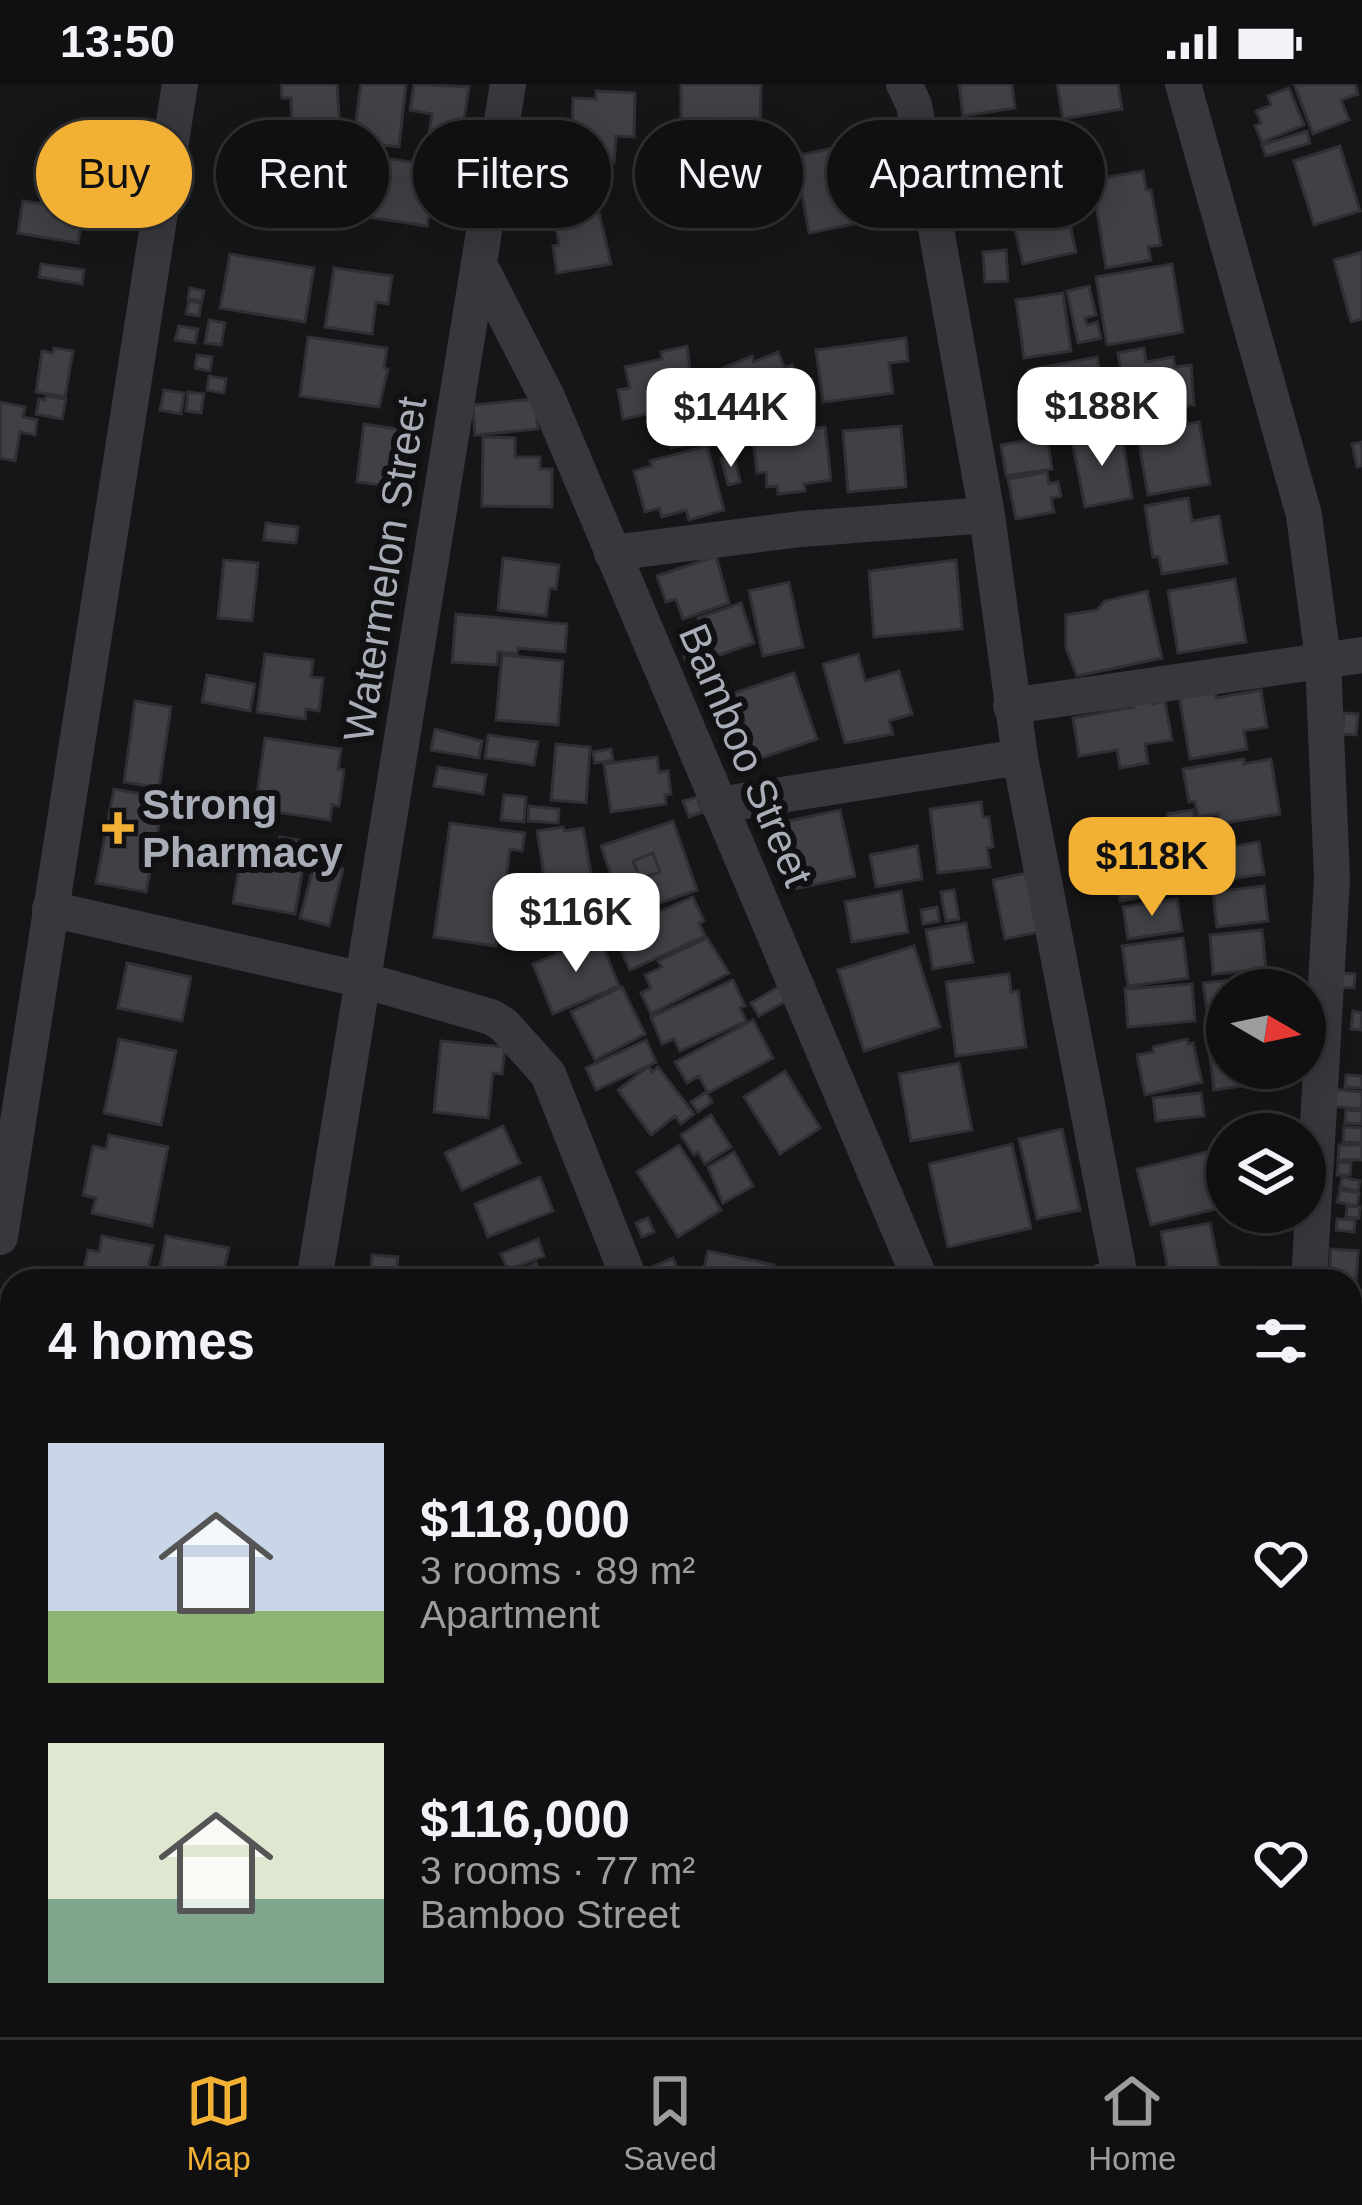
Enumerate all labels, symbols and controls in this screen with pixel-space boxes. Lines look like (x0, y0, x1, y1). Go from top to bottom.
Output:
text: 13:50 (60, 16, 175, 67)
chip: Buy (36, 120, 192, 228)
chip: Rent (216, 120, 389, 228)
chip: Filters (413, 120, 611, 228)
chip: New (635, 120, 803, 228)
chip: Apartment (827, 120, 1105, 228)
pin: $188K (1018, 367, 1186, 469)
pin: $144K (647, 368, 815, 470)
text: $188K (1045, 384, 1159, 427)
text: $144K (674, 385, 788, 428)
street label: Watermelon Street (335, 393, 436, 745)
street label: Bamboo Street (670, 617, 822, 893)
place label: Strong Pharmacy (142, 781, 343, 876)
marker: Strong Pharmacy (105, 815, 131, 841)
pin: $118K (1068, 817, 1236, 919)
text: $118K (1096, 834, 1208, 877)
pin: $116K (492, 873, 660, 975)
text: $116K (520, 890, 632, 933)
north arrow (1206, 969, 1326, 1089)
map controls (1206, 969, 1326, 1233)
button: layers (1206, 1113, 1326, 1233)
icon: filters (1248, 1308, 1314, 1374)
text: 4 homes (48, 1313, 255, 1370)
icon: home (144, 1491, 288, 1635)
text: $118,000 (420, 1491, 630, 1548)
icon: heart (1248, 1530, 1314, 1596)
text: 3 rooms · 89 m² (420, 1549, 695, 1592)
text: Apartment (420, 1593, 600, 1636)
icon: home (144, 1791, 288, 1935)
text: $116,000 (420, 1791, 630, 1848)
icon: heart (1248, 1830, 1314, 1896)
text: 3 rooms · 77 m² (420, 1849, 695, 1892)
text: Bamboo Street (420, 1893, 680, 1936)
tab: Map (186, 2068, 252, 2178)
tab: Saved (623, 2068, 717, 2178)
tab: Home (1088, 2068, 1176, 2178)

